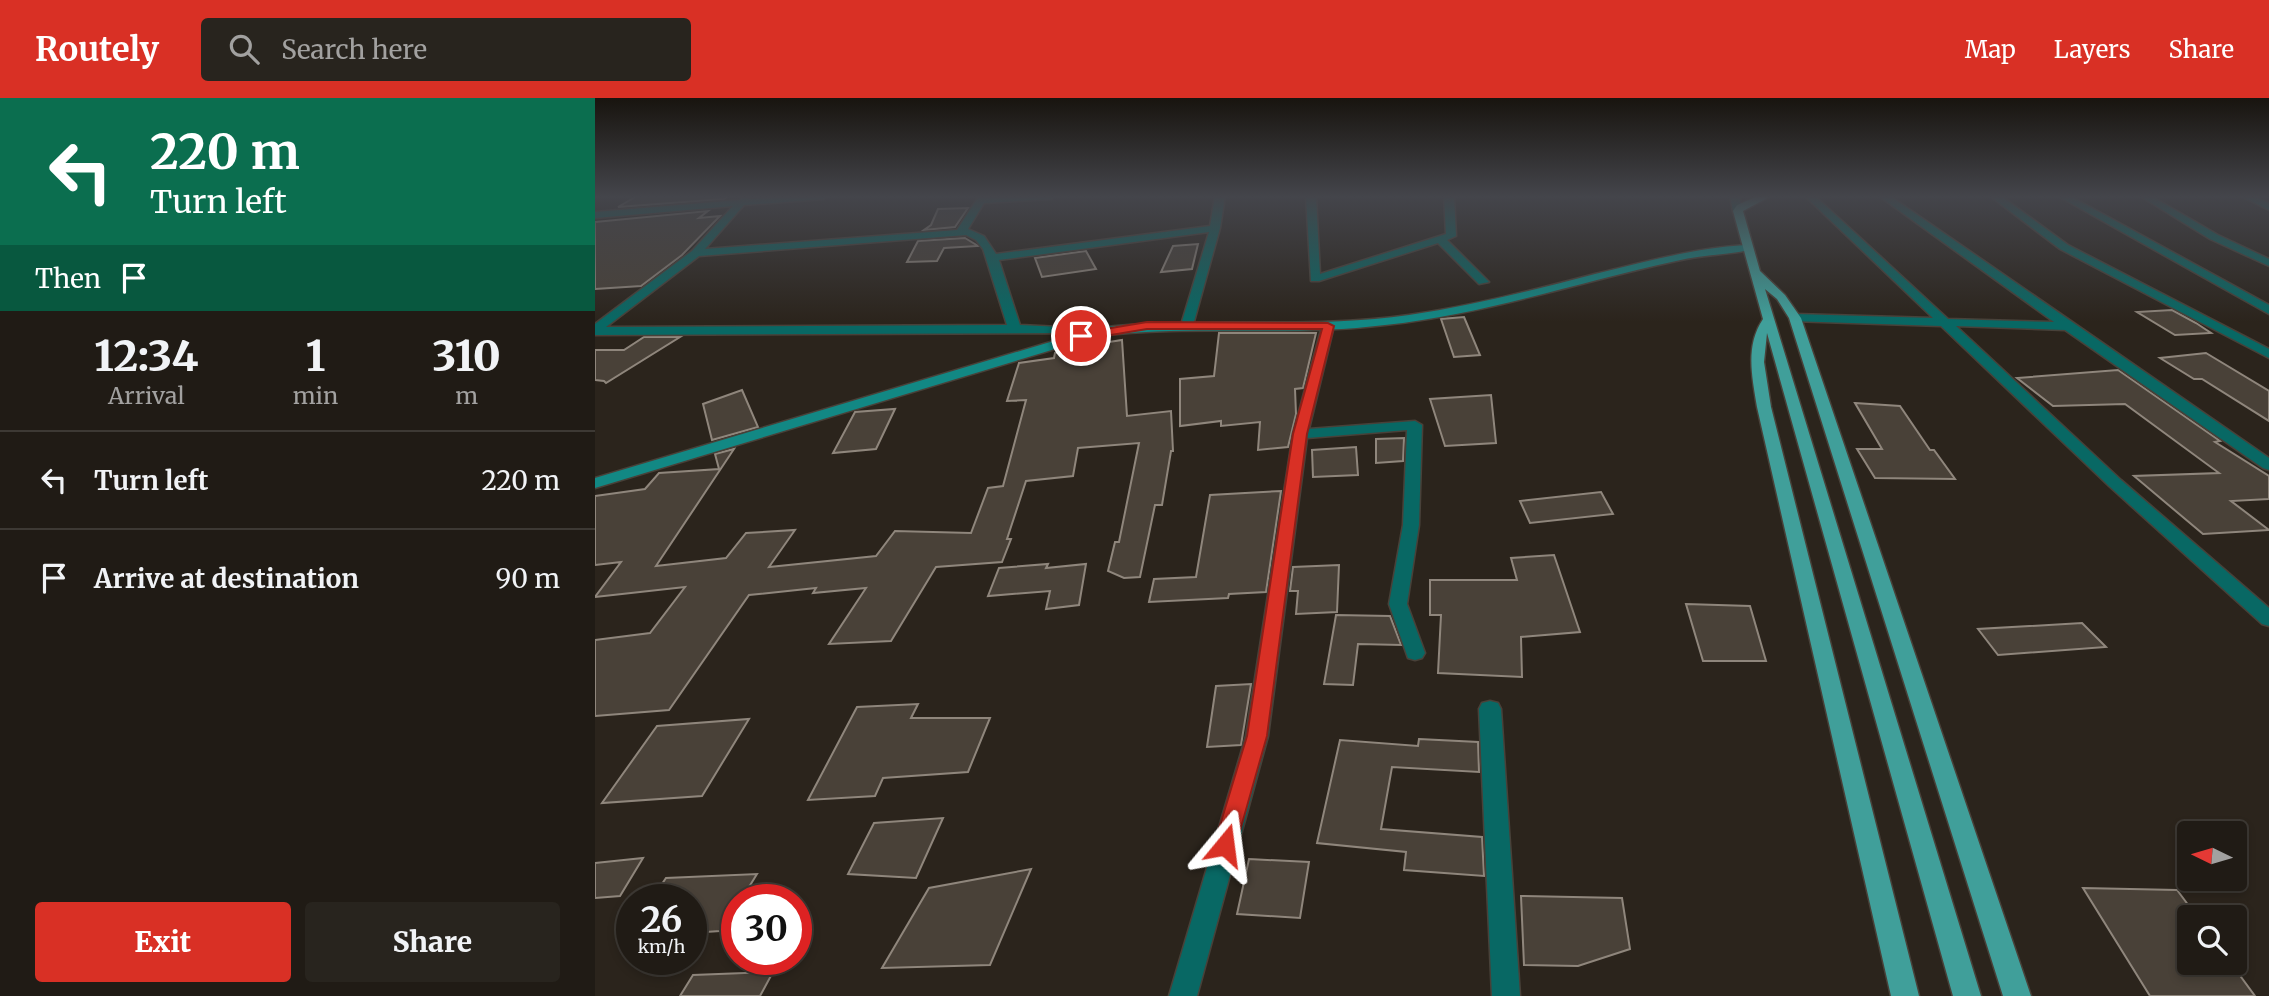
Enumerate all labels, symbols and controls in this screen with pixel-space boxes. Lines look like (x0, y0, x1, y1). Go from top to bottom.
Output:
search box (201, 18, 691, 81)
text: Routely (35, 29, 159, 70)
icon: search (225, 30, 263, 68)
text: Search here (281, 33, 427, 66)
text: Map (1965, 34, 2016, 65)
text: Layers (2054, 34, 2130, 65)
text: Share (2168, 34, 2234, 65)
text: 220 m (150, 121, 300, 182)
icon: left (35, 126, 126, 217)
text: Turn left (150, 182, 287, 222)
icon: arrive (115, 259, 153, 297)
text: Then (35, 262, 101, 295)
pin (1051, 306, 1111, 366)
icon: arrive (1062, 317, 1100, 355)
text: 12:34 (94, 330, 199, 382)
text: 1 (306, 330, 325, 382)
text: 310 (432, 330, 501, 382)
text: Arrival (108, 381, 185, 410)
text: min (293, 381, 338, 410)
text: m (455, 381, 478, 410)
icon: left (35, 461, 73, 499)
text: Turn left (94, 464, 208, 497)
text: 220 m (481, 464, 560, 497)
icon: arrive (35, 559, 73, 597)
text: Arrive at destination (94, 562, 359, 595)
text: 90 m (496, 562, 560, 595)
position arrow (1188, 808, 1262, 882)
north arrow (2177, 821, 2247, 891)
map controls (2177, 821, 2247, 975)
speed limit sign: 30 (721, 884, 812, 975)
text: 26 (641, 898, 682, 942)
button: Exit (35, 902, 291, 982)
button: Share (305, 902, 560, 982)
button: search (2177, 905, 2247, 975)
text: km/h (638, 935, 685, 958)

